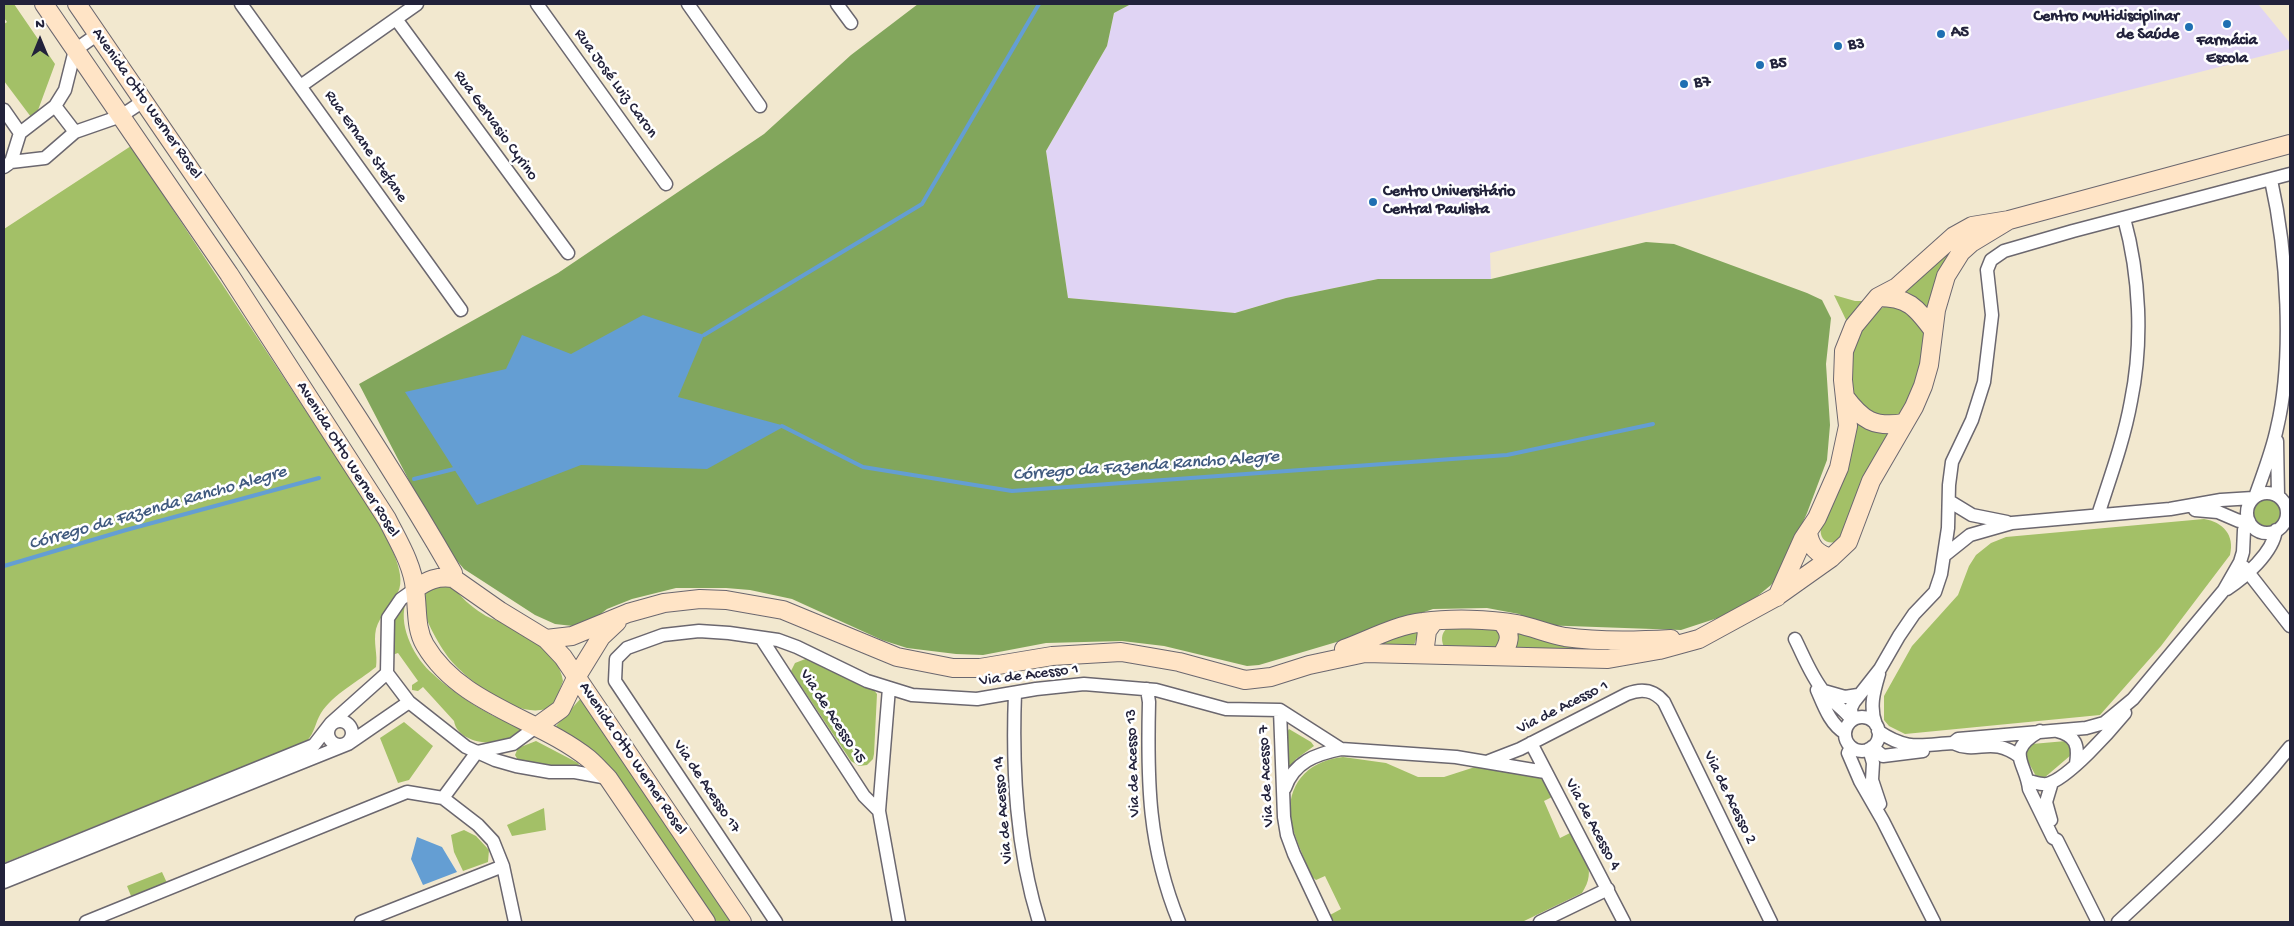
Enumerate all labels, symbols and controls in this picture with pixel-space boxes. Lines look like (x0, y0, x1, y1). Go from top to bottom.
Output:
place label: Centro Multidisciplinar de Saúde (2033, 8, 2179, 46)
north arrow (15, 15, 65, 65)
text: N (35, 16, 45, 33)
marker: Farmácia Escola (2221, 18, 2233, 30)
marker: Centro Multidisciplinar de Saúde (2183, 21, 2195, 33)
place label: A5 (1951, 24, 1969, 44)
street label: Avenida Otto Werner Rosel (87, 25, 205, 183)
street label: Rua José Luiz Caron (569, 26, 661, 142)
marker: A5 (1935, 28, 1947, 40)
place label: Farmácia Escola (2197, 32, 2257, 70)
place label: B3 (1848, 36, 1864, 56)
marker: B3 (1832, 40, 1844, 52)
place label: B5 (1770, 55, 1787, 75)
marker: B5 (1754, 59, 1766, 71)
street label: Rua Gervasio Cyrino (449, 67, 541, 185)
place label: B7 (1694, 74, 1710, 94)
marker: B7 (1678, 78, 1690, 90)
street label: Rua Ernane Stefane (319, 87, 411, 207)
place label: Centro Universitário Central Paulista (1383, 183, 1515, 221)
marker: Centro Universitário Central Paulista (1367, 196, 1379, 208)
street label: Avenida Otto Werner Rosel (291, 379, 403, 541)
water label: Córrego da Fazenda Rancho Alegre (1012, 447, 1280, 487)
water label: Córrego da Fazenda Rancho Alegre (27, 462, 289, 556)
street label: Via de Acesso 1 (978, 660, 1080, 692)
street label: Via de Acesso 15 (794, 666, 870, 768)
street label: Via de Acesso 1 (1514, 677, 1612, 739)
street label: Avenida Otto Werner Rosel (574, 679, 690, 839)
street label: Via de Acesso 13 (1123, 709, 1145, 817)
street label: Via de Acesso 7 (1255, 725, 1279, 827)
street label: Via de Acesso 17 (668, 737, 744, 837)
street label: Via de Acesso 2 (1698, 748, 1760, 848)
street label: Via de Acesso 14 (990, 756, 1018, 864)
street label: Via de Acesso 4 (1560, 776, 1624, 874)

